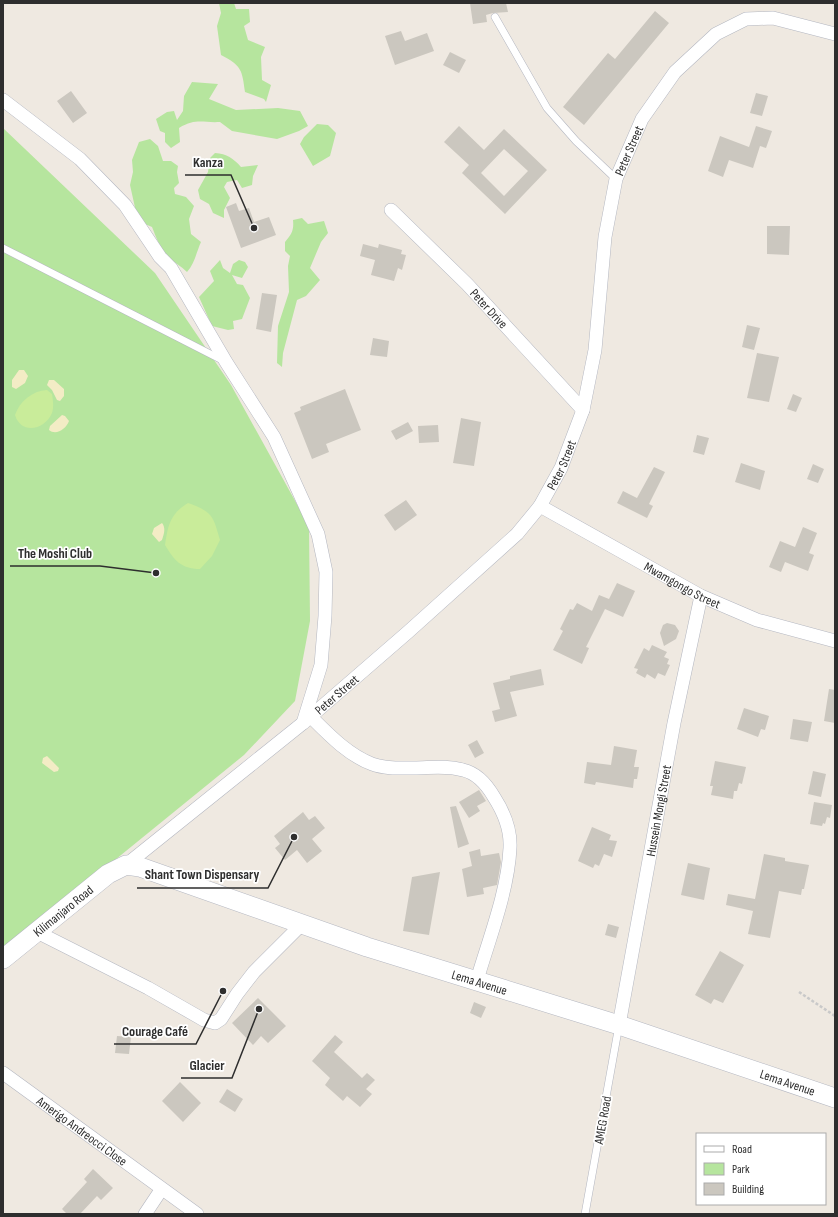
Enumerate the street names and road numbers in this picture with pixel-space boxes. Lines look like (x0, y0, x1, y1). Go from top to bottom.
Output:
street label: Peter Street (611, 123, 647, 178)
street label: Peter Drive (466, 286, 511, 332)
street label: Peter Street (543, 438, 580, 493)
street label: Mwamgongo Street (641, 559, 723, 612)
street label: Peter Street (312, 671, 362, 718)
street label: Hussein Mongi Street (643, 764, 675, 858)
street label: Kilimanjaro Road (30, 882, 97, 940)
street label: Lema Avenue (450, 967, 509, 999)
street label: Lema Avenue (758, 1066, 817, 1100)
street label: Amerigo Andreocci Close (32, 1093, 130, 1170)
street label: AMEG Road (591, 1095, 615, 1147)

